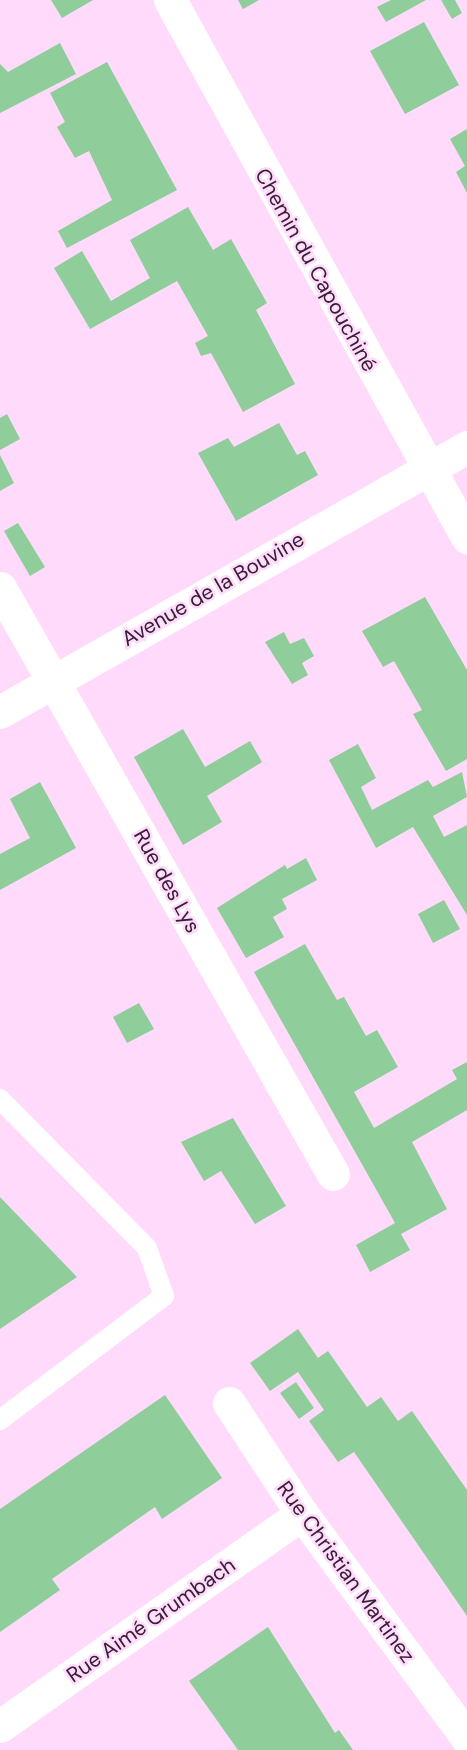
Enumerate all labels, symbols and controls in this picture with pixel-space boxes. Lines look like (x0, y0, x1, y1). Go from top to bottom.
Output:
street label: Chemin du Capouchiné (250, 164, 382, 376)
street label: Avenue de la Bouvine (117, 526, 309, 652)
street label: Rue des Lys (128, 825, 206, 937)
street label: Rue Christian Martinez (272, 1476, 420, 1668)
street label: Rue Aimé Grumbach (62, 1552, 240, 1688)

